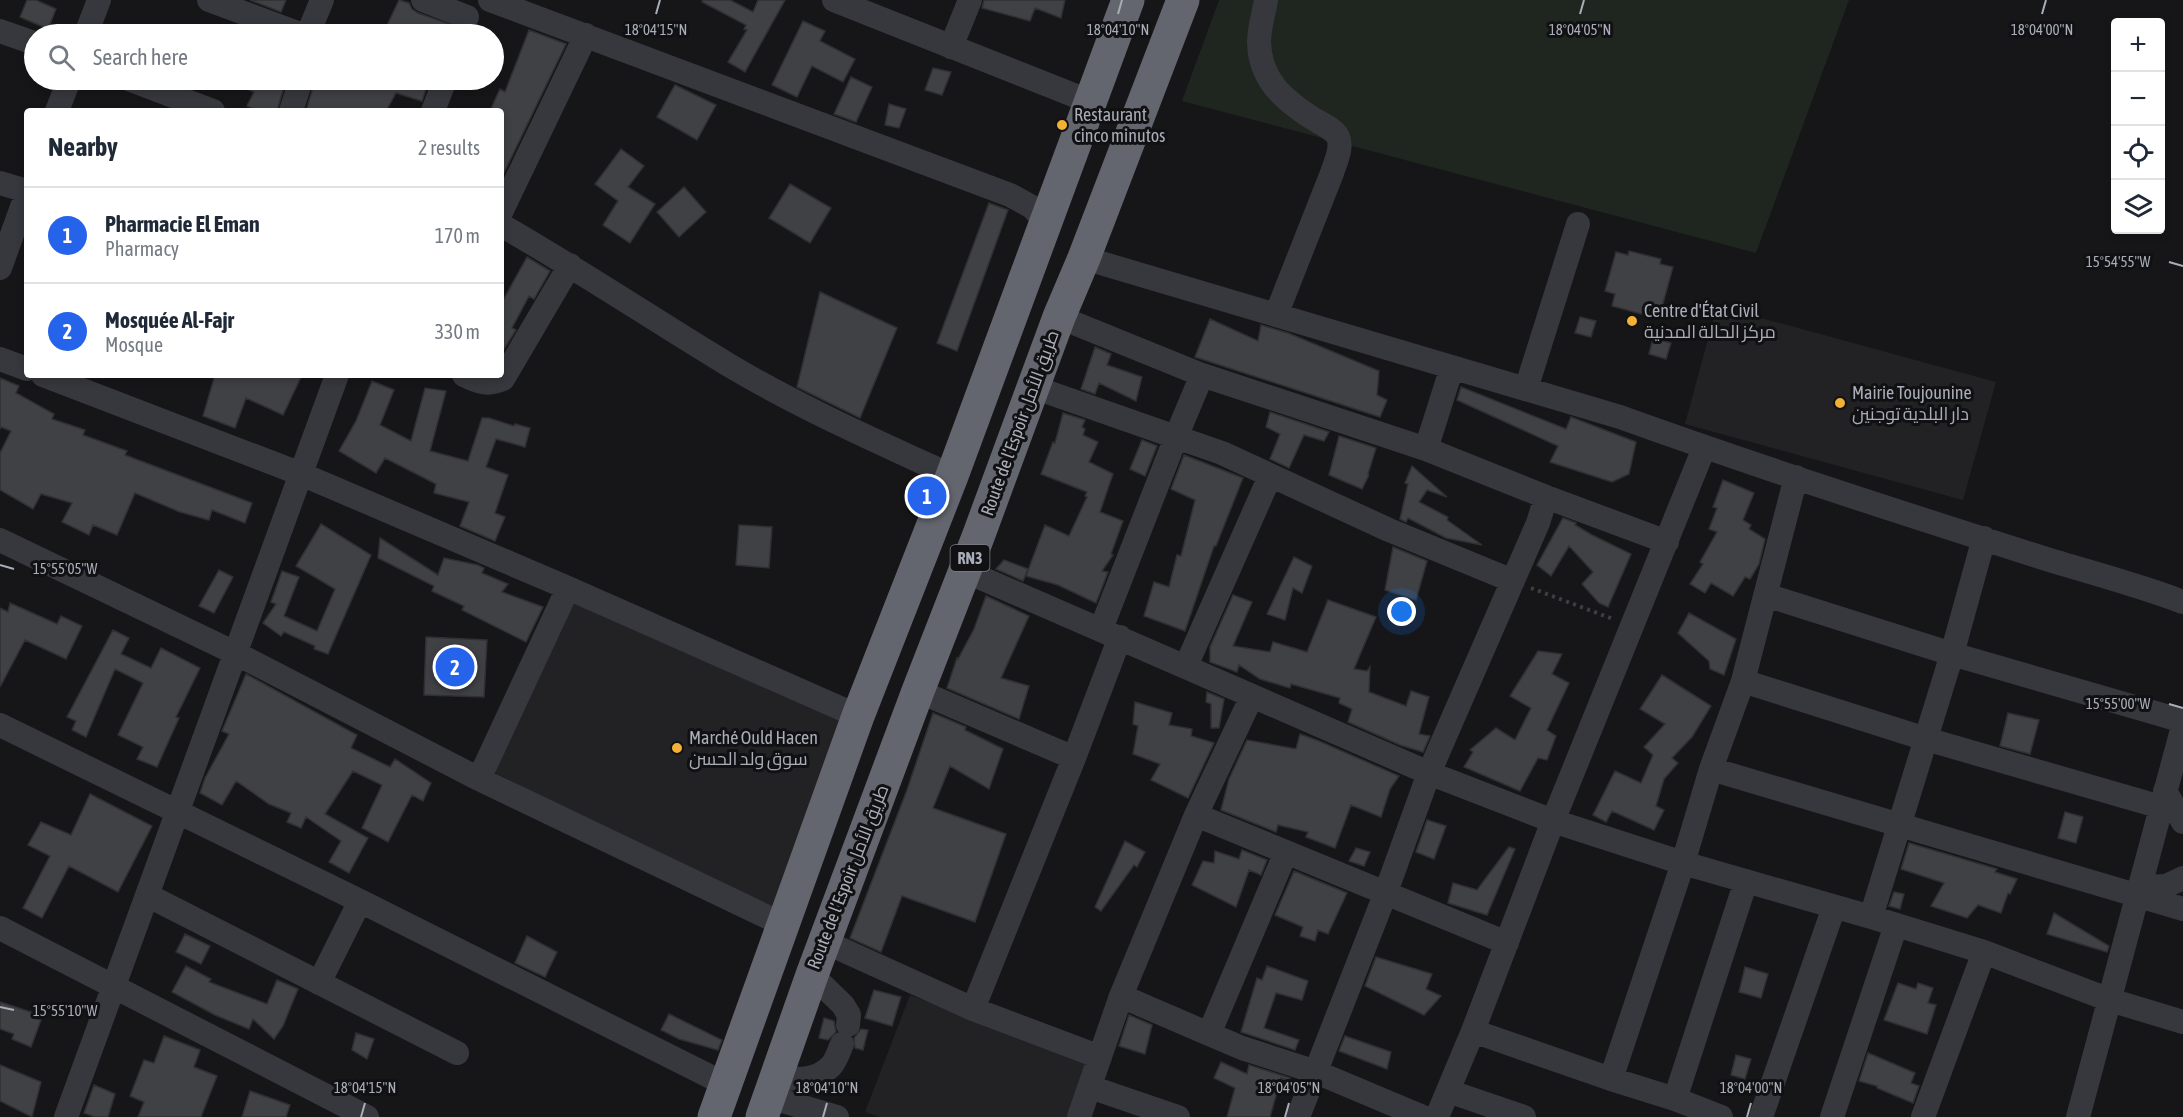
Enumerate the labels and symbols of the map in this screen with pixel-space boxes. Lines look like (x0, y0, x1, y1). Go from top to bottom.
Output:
text: 18°04'15"N (625, 21, 687, 38)
text: 18°04'10"N (1087, 21, 1149, 38)
text: 18°04'05"N (1549, 21, 1611, 38)
text: 18°04'00"N (2011, 21, 2073, 38)
place label: Restaurant cinco minutos (1074, 104, 1165, 146)
marker: Restaurant cinco minutos (1055, 118, 1069, 132)
text: 15°54'55"W (2086, 253, 2150, 270)
place label: Centre d'État Civil مركز الحالة المدنية (1644, 300, 1776, 343)
marker: Centre d'État Civil مركز الحالة المدنية (1625, 314, 1639, 328)
street label: Route de l’Espoir طريق الأمل (976, 327, 1065, 519)
place label: Mairie Toujounine دار البلدية توجنين (1852, 382, 1972, 425)
marker: Mairie Toujounine دار البلدية توجنين (1833, 396, 1847, 410)
pin: 1 (908, 474, 946, 518)
road number: RN3 (950, 545, 990, 571)
text: 15°55'05"W (33, 560, 97, 577)
your location (1387, 597, 1416, 626)
pin: 2 (436, 644, 474, 690)
text: 15°55'00"W (2086, 695, 2150, 712)
place label: Marché Ould Hacen سوق ولد الحسن (689, 727, 818, 771)
marker: Marché Ould Hacen سوق ولد الحسن (670, 741, 684, 755)
street label: Route de l’Espoir طريق الأمل (803, 782, 894, 973)
text: 15°55'10"W (33, 1002, 97, 1019)
text: 18°04'15"N (334, 1079, 396, 1096)
text: 18°04'10"N (796, 1079, 858, 1096)
text: 18°04'05"N (1258, 1079, 1320, 1096)
text: 18°04'00"N (1720, 1079, 1782, 1096)

